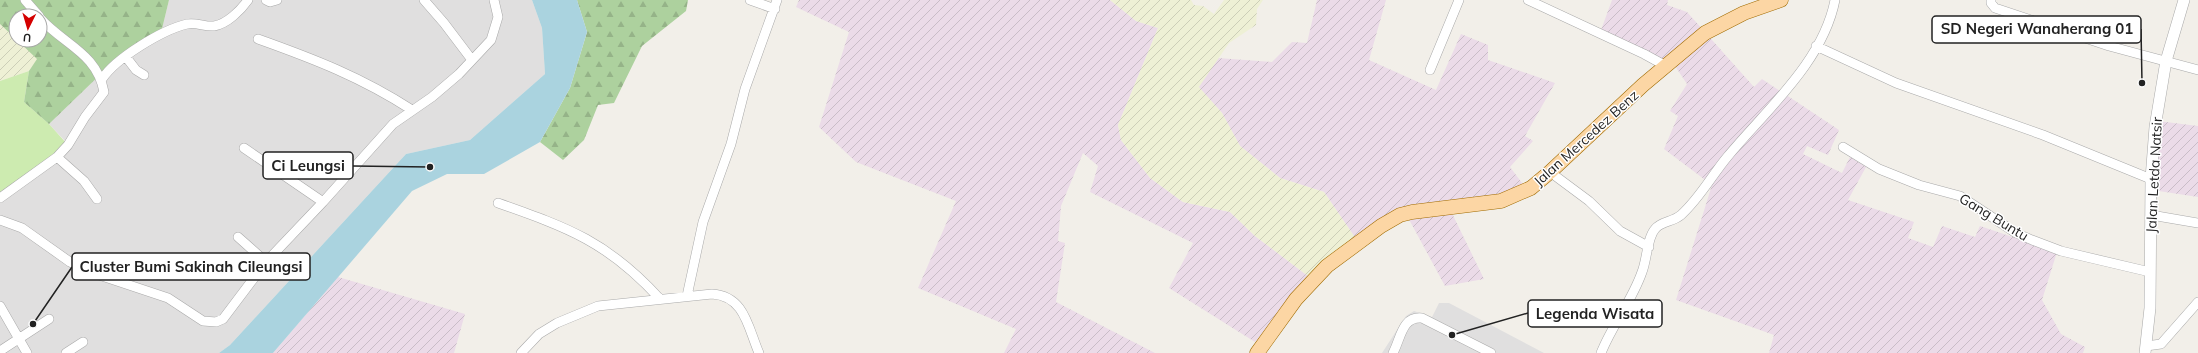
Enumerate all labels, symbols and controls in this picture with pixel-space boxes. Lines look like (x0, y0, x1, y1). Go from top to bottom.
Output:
north arrow (8, 8, 48, 48)
callout: SD Negeri Wanaherang 01 (1932, 16, 2141, 43)
text: SD Negeri Wanaherang 01 (1941, 19, 2133, 38)
text: U (22, 31, 32, 45)
street label: Jalan Mercedez Benz (1530, 86, 1642, 190)
street label: Jalan Letda Natsir (2142, 116, 2166, 233)
callout: Ci Leungsi (263, 152, 353, 179)
text: Ci Leungsi (271, 156, 345, 175)
street label: Gang Buntu (1956, 189, 2032, 245)
callout: Cluster Bumi Sakinah Cileungsi (72, 253, 310, 280)
text: Cluster Bumi Sakinah Cileungsi (80, 257, 302, 276)
callout: Legenda Wisata (1528, 300, 1662, 327)
text: Legenda Wisata (1536, 304, 1654, 323)

